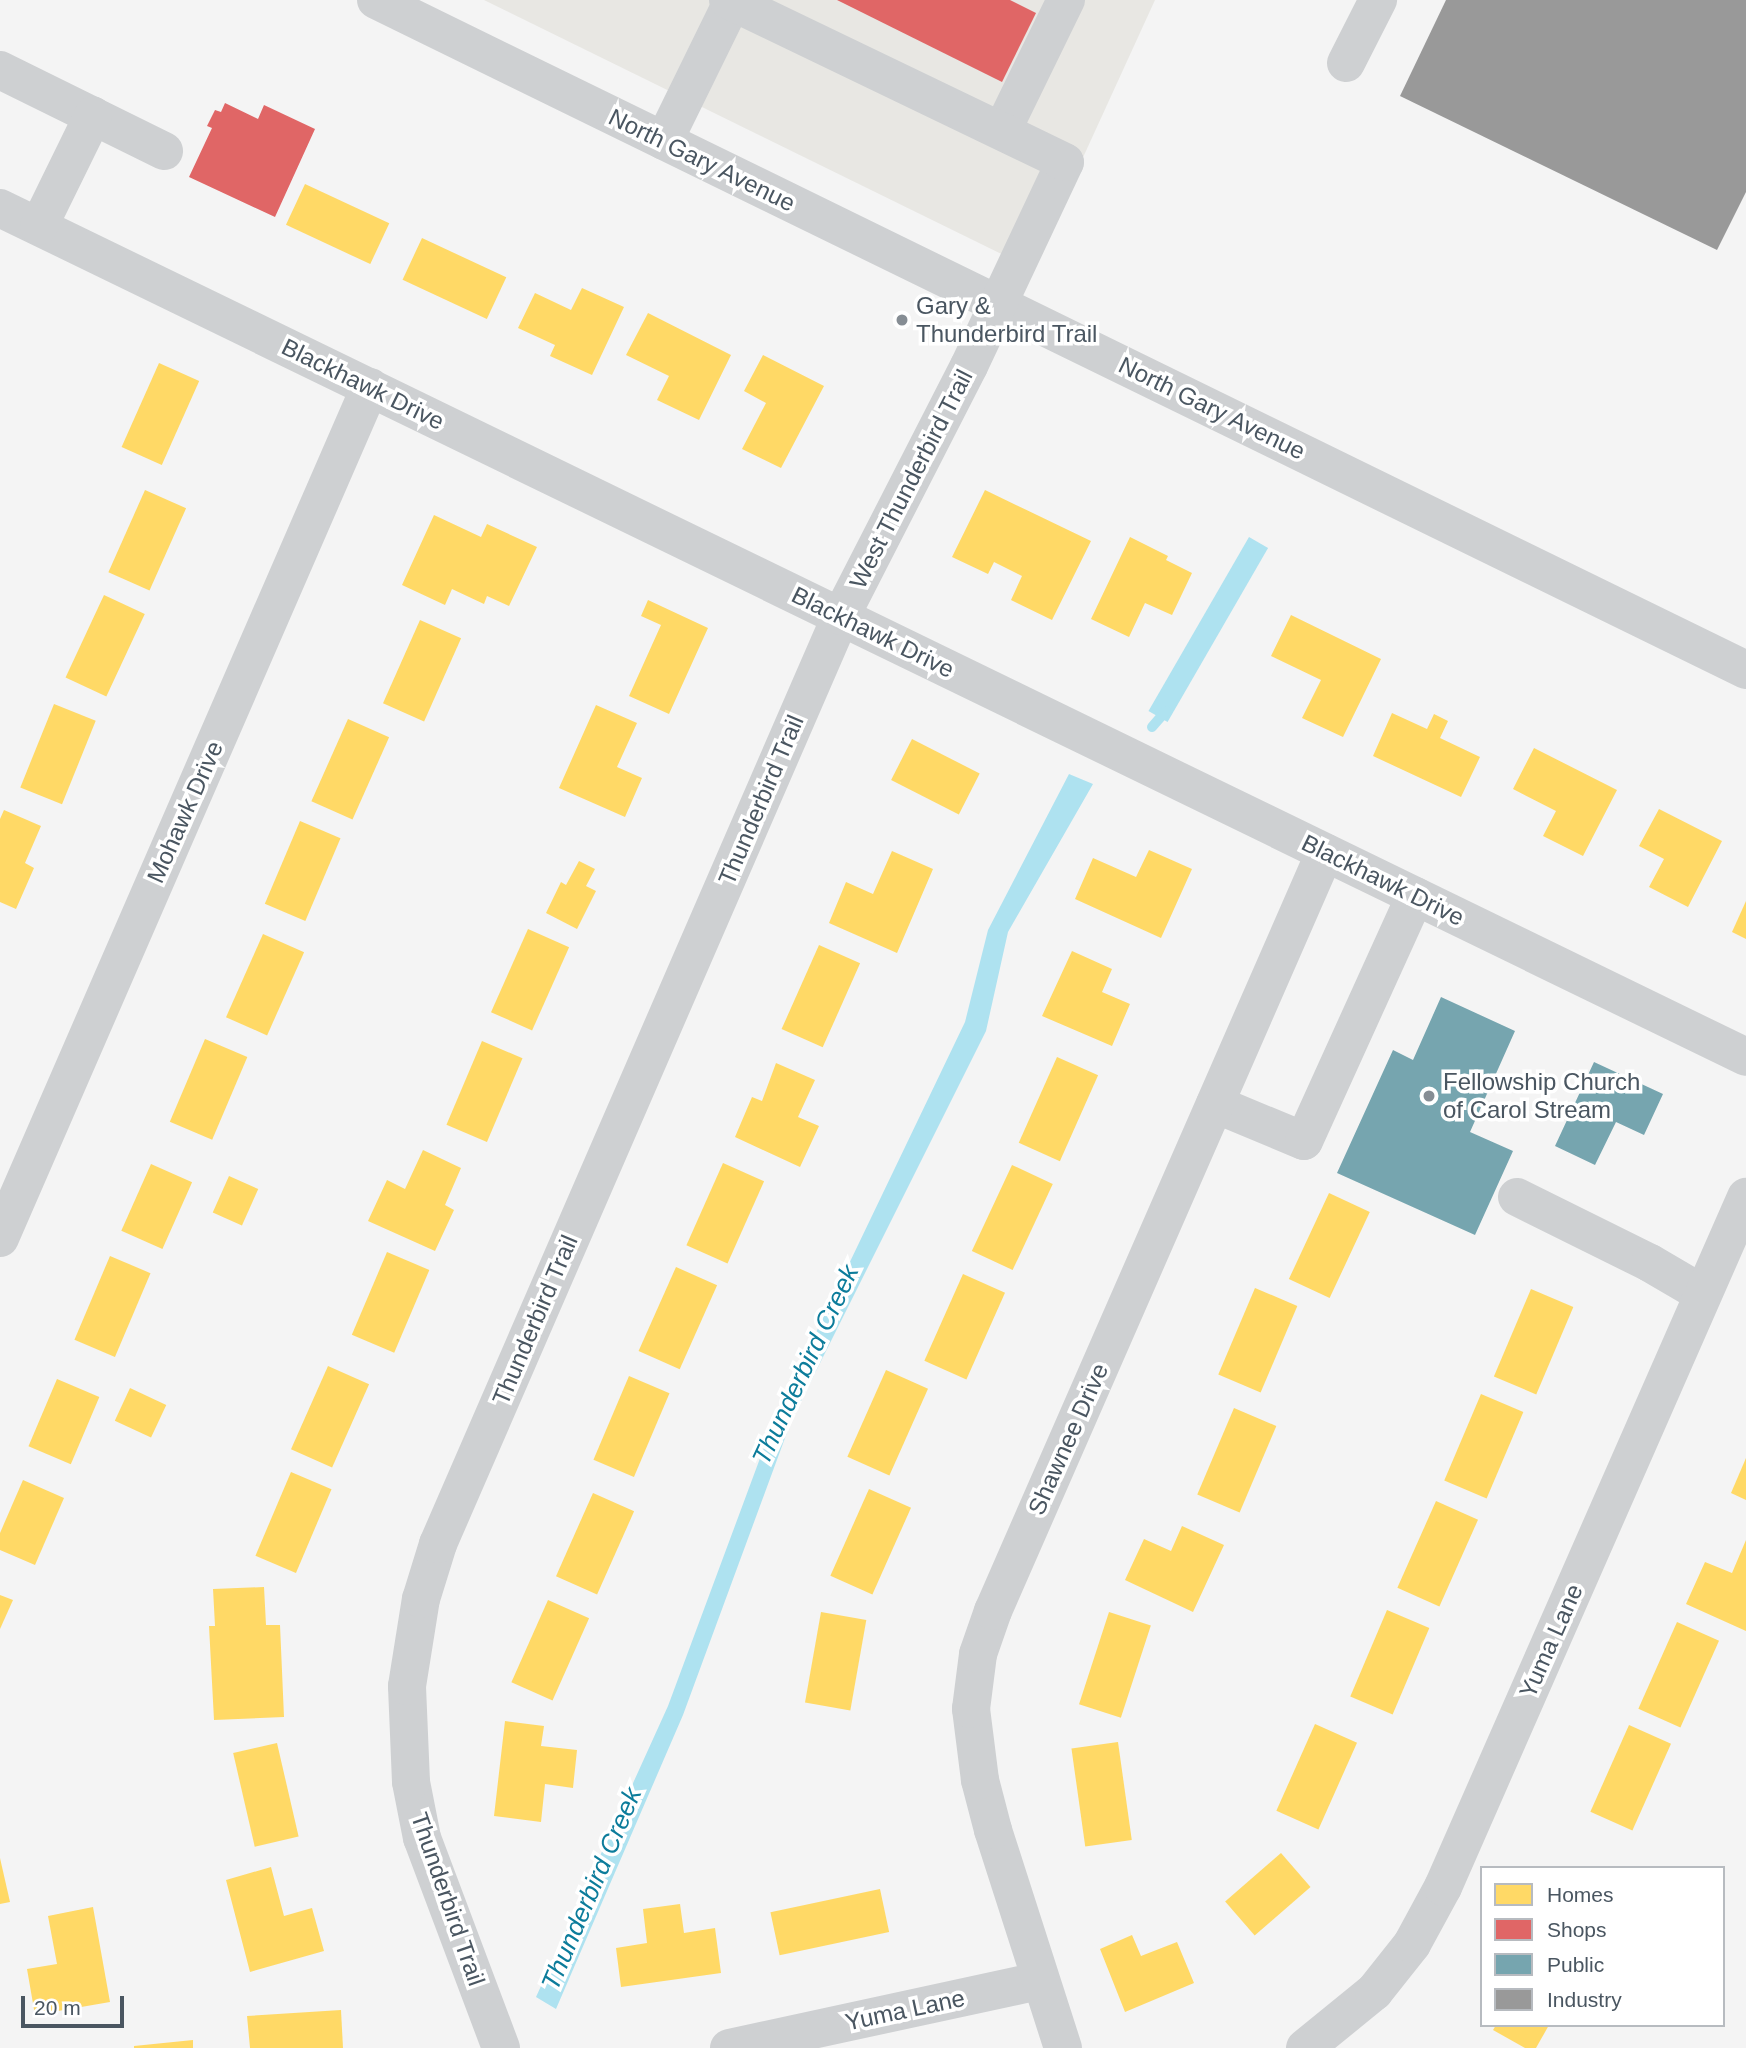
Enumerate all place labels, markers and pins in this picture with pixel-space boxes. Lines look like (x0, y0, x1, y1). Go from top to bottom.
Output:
place label: Gary & Thunderbird Trail (916, 292, 1098, 348)
marker: Gary & Thunderbird Trail (894, 312, 910, 328)
place label: Fellowship Church of Carol Stream (1443, 1068, 1640, 1124)
marker: Fellowship Church of Carol Stream (1421, 1088, 1437, 1104)

